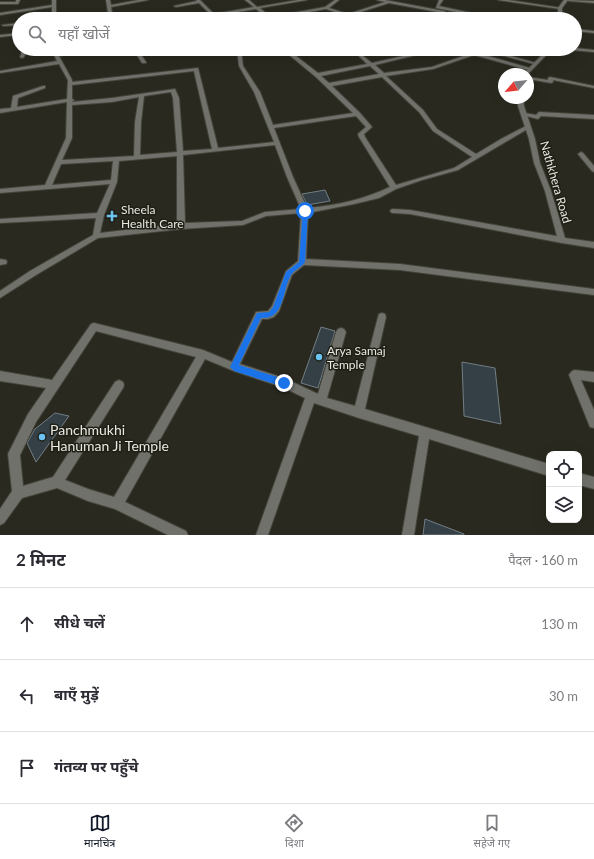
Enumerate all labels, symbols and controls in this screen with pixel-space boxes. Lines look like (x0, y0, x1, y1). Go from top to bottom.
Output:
search box (12, 12, 582, 56)
icon: search (26, 23, 48, 45)
text: यहाँ खोजें (58, 24, 110, 42)
north arrow (498, 68, 534, 104)
street label: Nathkhera Road (537, 139, 575, 225)
place label: Sheela Health Care (121, 202, 184, 231)
route start (296, 202, 314, 220)
marker: Sheela Health Care (106, 210, 118, 222)
place label: Arya Samaj Temple (327, 343, 386, 372)
marker: Arya Samaj Temple (314, 352, 324, 362)
route end (275, 374, 293, 392)
place label: Panchmukhi Hanuman Ji Temple (50, 421, 169, 454)
marker: Panchmukhi Hanuman Ji Temple (37, 432, 47, 442)
map controls (546, 451, 582, 523)
button: locate (546, 451, 582, 487)
button: layers (546, 487, 582, 523)
text: 2 मिनट (16, 549, 66, 570)
text: पैदल · 160 m (508, 552, 578, 568)
icon: ahead (16, 613, 38, 635)
text: सीधे चलें (54, 613, 105, 631)
text: 130 m (541, 616, 578, 632)
icon: left (16, 685, 38, 707)
text: बाएँ मुड़ें (54, 685, 99, 703)
text: 30 m (549, 688, 578, 704)
icon: arrive (16, 757, 38, 779)
text: गंतव्य पर पहुँचे (54, 757, 138, 775)
tab: मानचित्र (84, 812, 115, 851)
tab: दिशा (283, 812, 305, 851)
tab: सहेजे गए (473, 812, 510, 851)

